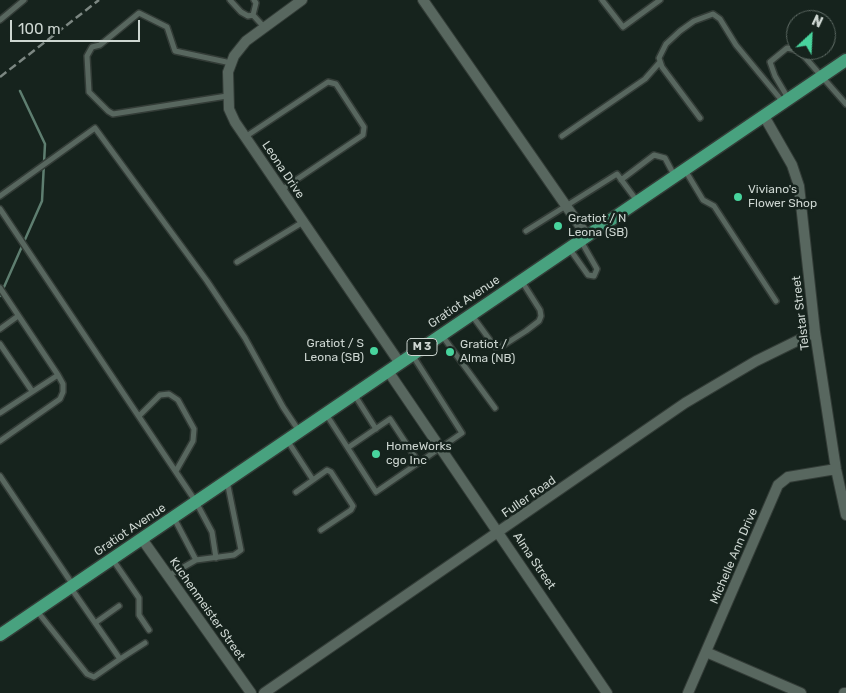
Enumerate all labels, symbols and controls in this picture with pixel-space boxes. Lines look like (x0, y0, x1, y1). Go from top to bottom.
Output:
scale bar (12, 10, 142, 42)
north arrow (786, 10, 836, 60)
text: N (809, 12, 825, 32)
text: 100 m (18, 20, 60, 38)
street label: Leona Drive (259, 139, 307, 201)
place label: Viviano's Flower Shop (748, 183, 817, 211)
marker: Viviano's Flower Shop (732, 191, 744, 203)
place label: Gratiot / N Leona (SB) (568, 212, 628, 240)
marker: Gratiot / N Leona (SB) (552, 220, 564, 232)
street label: Gratiot Avenue (425, 273, 503, 331)
street label: Telstar Street (789, 275, 813, 351)
place label: Gratiot / S Leona (SB) (304, 337, 364, 365)
road number: M 3 (407, 338, 437, 356)
place label: Gratiot / Alma (NB) (460, 338, 515, 366)
marker: Gratiot / S Leona (SB) (368, 345, 380, 357)
marker: Gratiot / Alma (NB) (444, 346, 456, 358)
place label: HomeWorks cgo Inc (386, 440, 452, 468)
marker: HomeWorks cgo Inc (370, 448, 382, 460)
street label: Fuller Road (499, 473, 559, 521)
street label: Gratiot Avenue (91, 501, 169, 559)
street label: Michelle Ann Drive (707, 506, 761, 606)
street label: Alma Street (510, 530, 558, 592)
street label: Kuchenmeister Street (166, 555, 248, 663)

